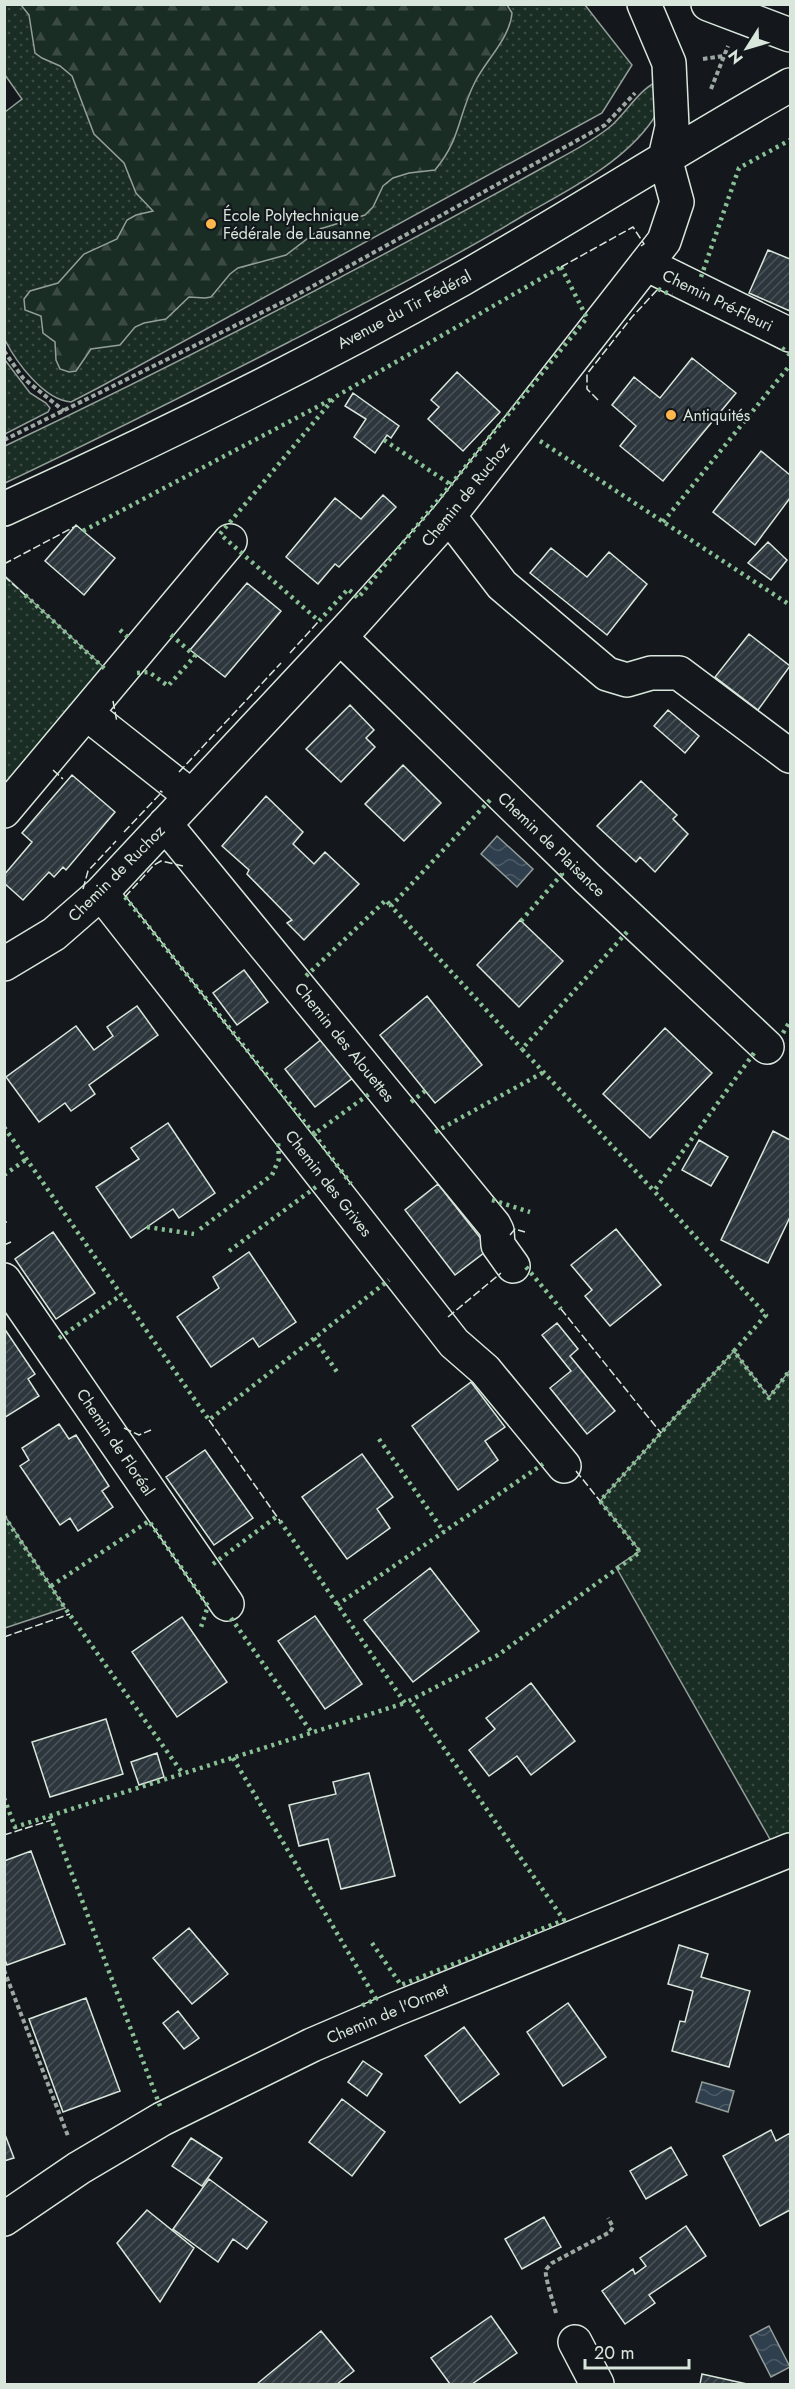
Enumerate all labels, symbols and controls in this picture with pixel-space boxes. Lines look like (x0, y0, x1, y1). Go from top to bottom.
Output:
north arrow (717, 18, 777, 78)
text: N (722, 45, 748, 69)
place label: École Polytechnique Fédérale de Lausanne (223, 204, 371, 245)
marker: École Polytechnique Fédérale de Lausanne (204, 217, 218, 231)
street label: Avenue du Tir Fédéral (333, 264, 475, 355)
street label: Chemin Pré-Fleuri (658, 264, 777, 337)
place label: Antiquités (683, 404, 750, 427)
marker: Antiquités (664, 408, 678, 422)
street label: Chemin de Ruchoz (416, 437, 515, 552)
street label: Chemin de Plaisance (492, 787, 611, 902)
street label: Chemin de Ruchoz (63, 819, 170, 927)
street label: Chemin des Alouettes (289, 978, 400, 1107)
street label: Chemin des Grives (280, 1125, 378, 1241)
street label: Chemin de Floréal (71, 1384, 160, 1500)
street label: Chemin de l'Ormet (323, 1977, 452, 2049)
scale bar (585, 2332, 688, 2370)
text: 20 m (594, 2340, 634, 2366)

